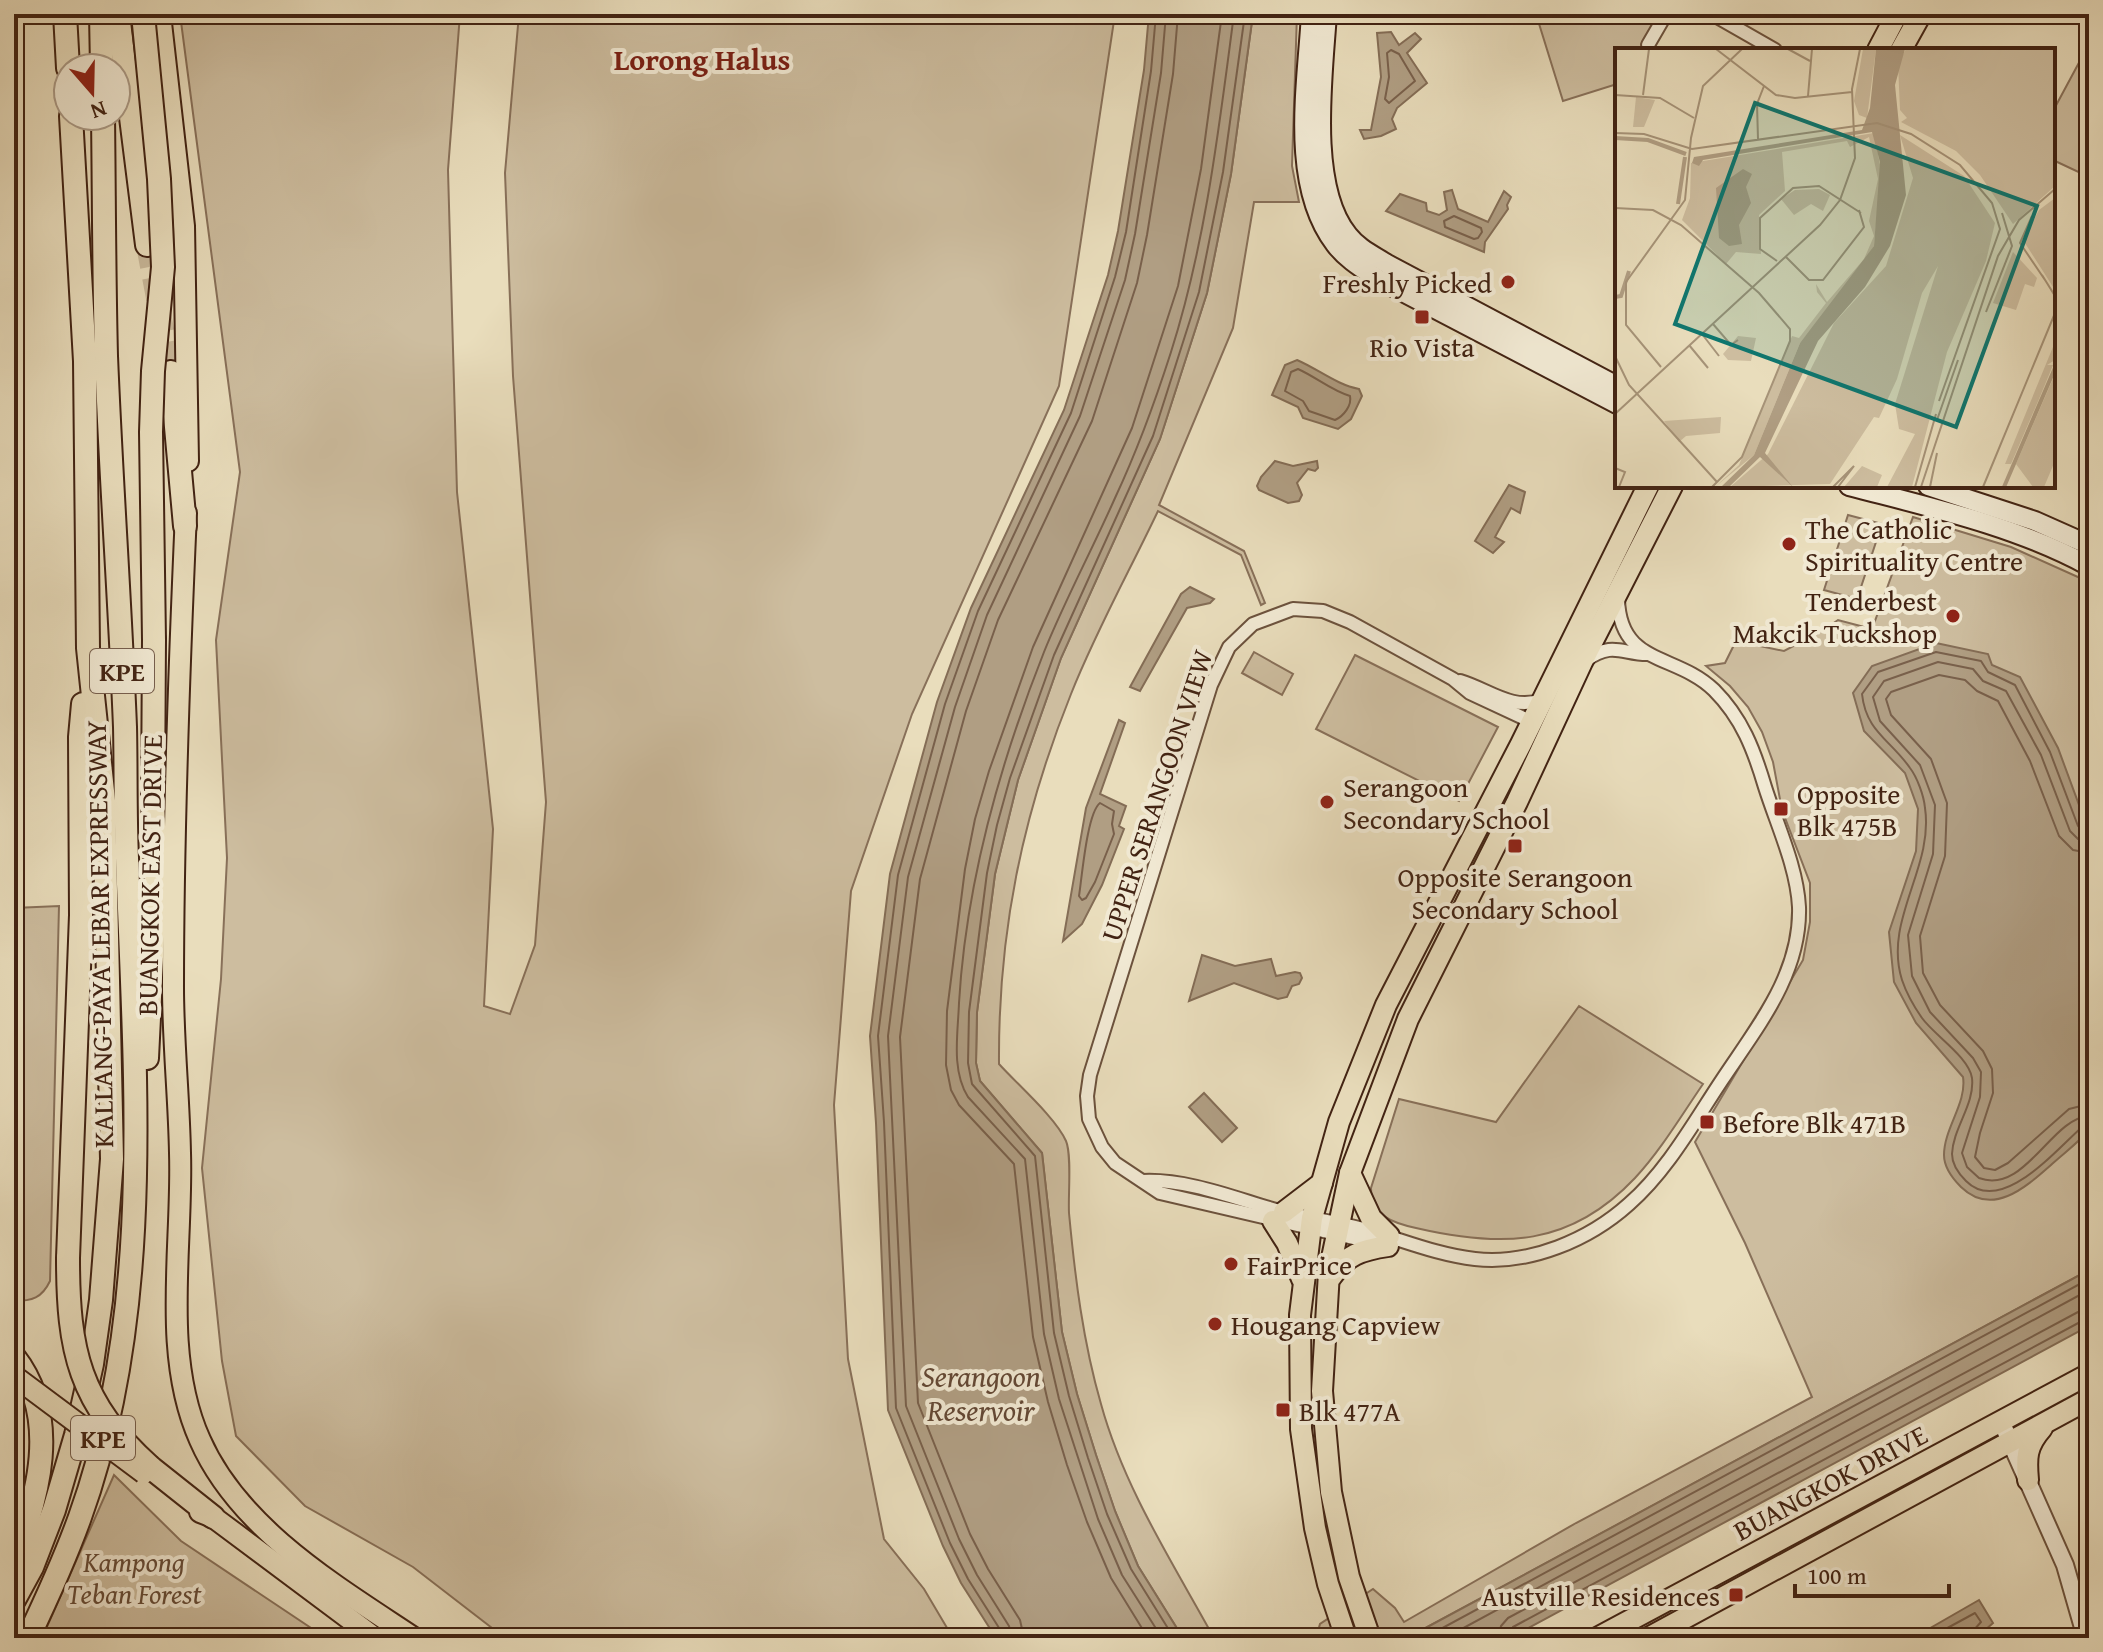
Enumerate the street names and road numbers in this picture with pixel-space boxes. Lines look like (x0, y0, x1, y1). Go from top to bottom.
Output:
street label: UPPER SERANGOON VIEW (1090, 644, 1223, 946)
road number: KPE (90, 649, 154, 693)
street label: KALLANG-PAYA LEBAR EXPRESSWAY (75, 719, 123, 1148)
street label: BUANGKOK EAST DRIVE (126, 734, 172, 1016)
street label: BUANGKOK DRIVE (1726, 1414, 1934, 1550)
road number: KPE (71, 1416, 135, 1460)

